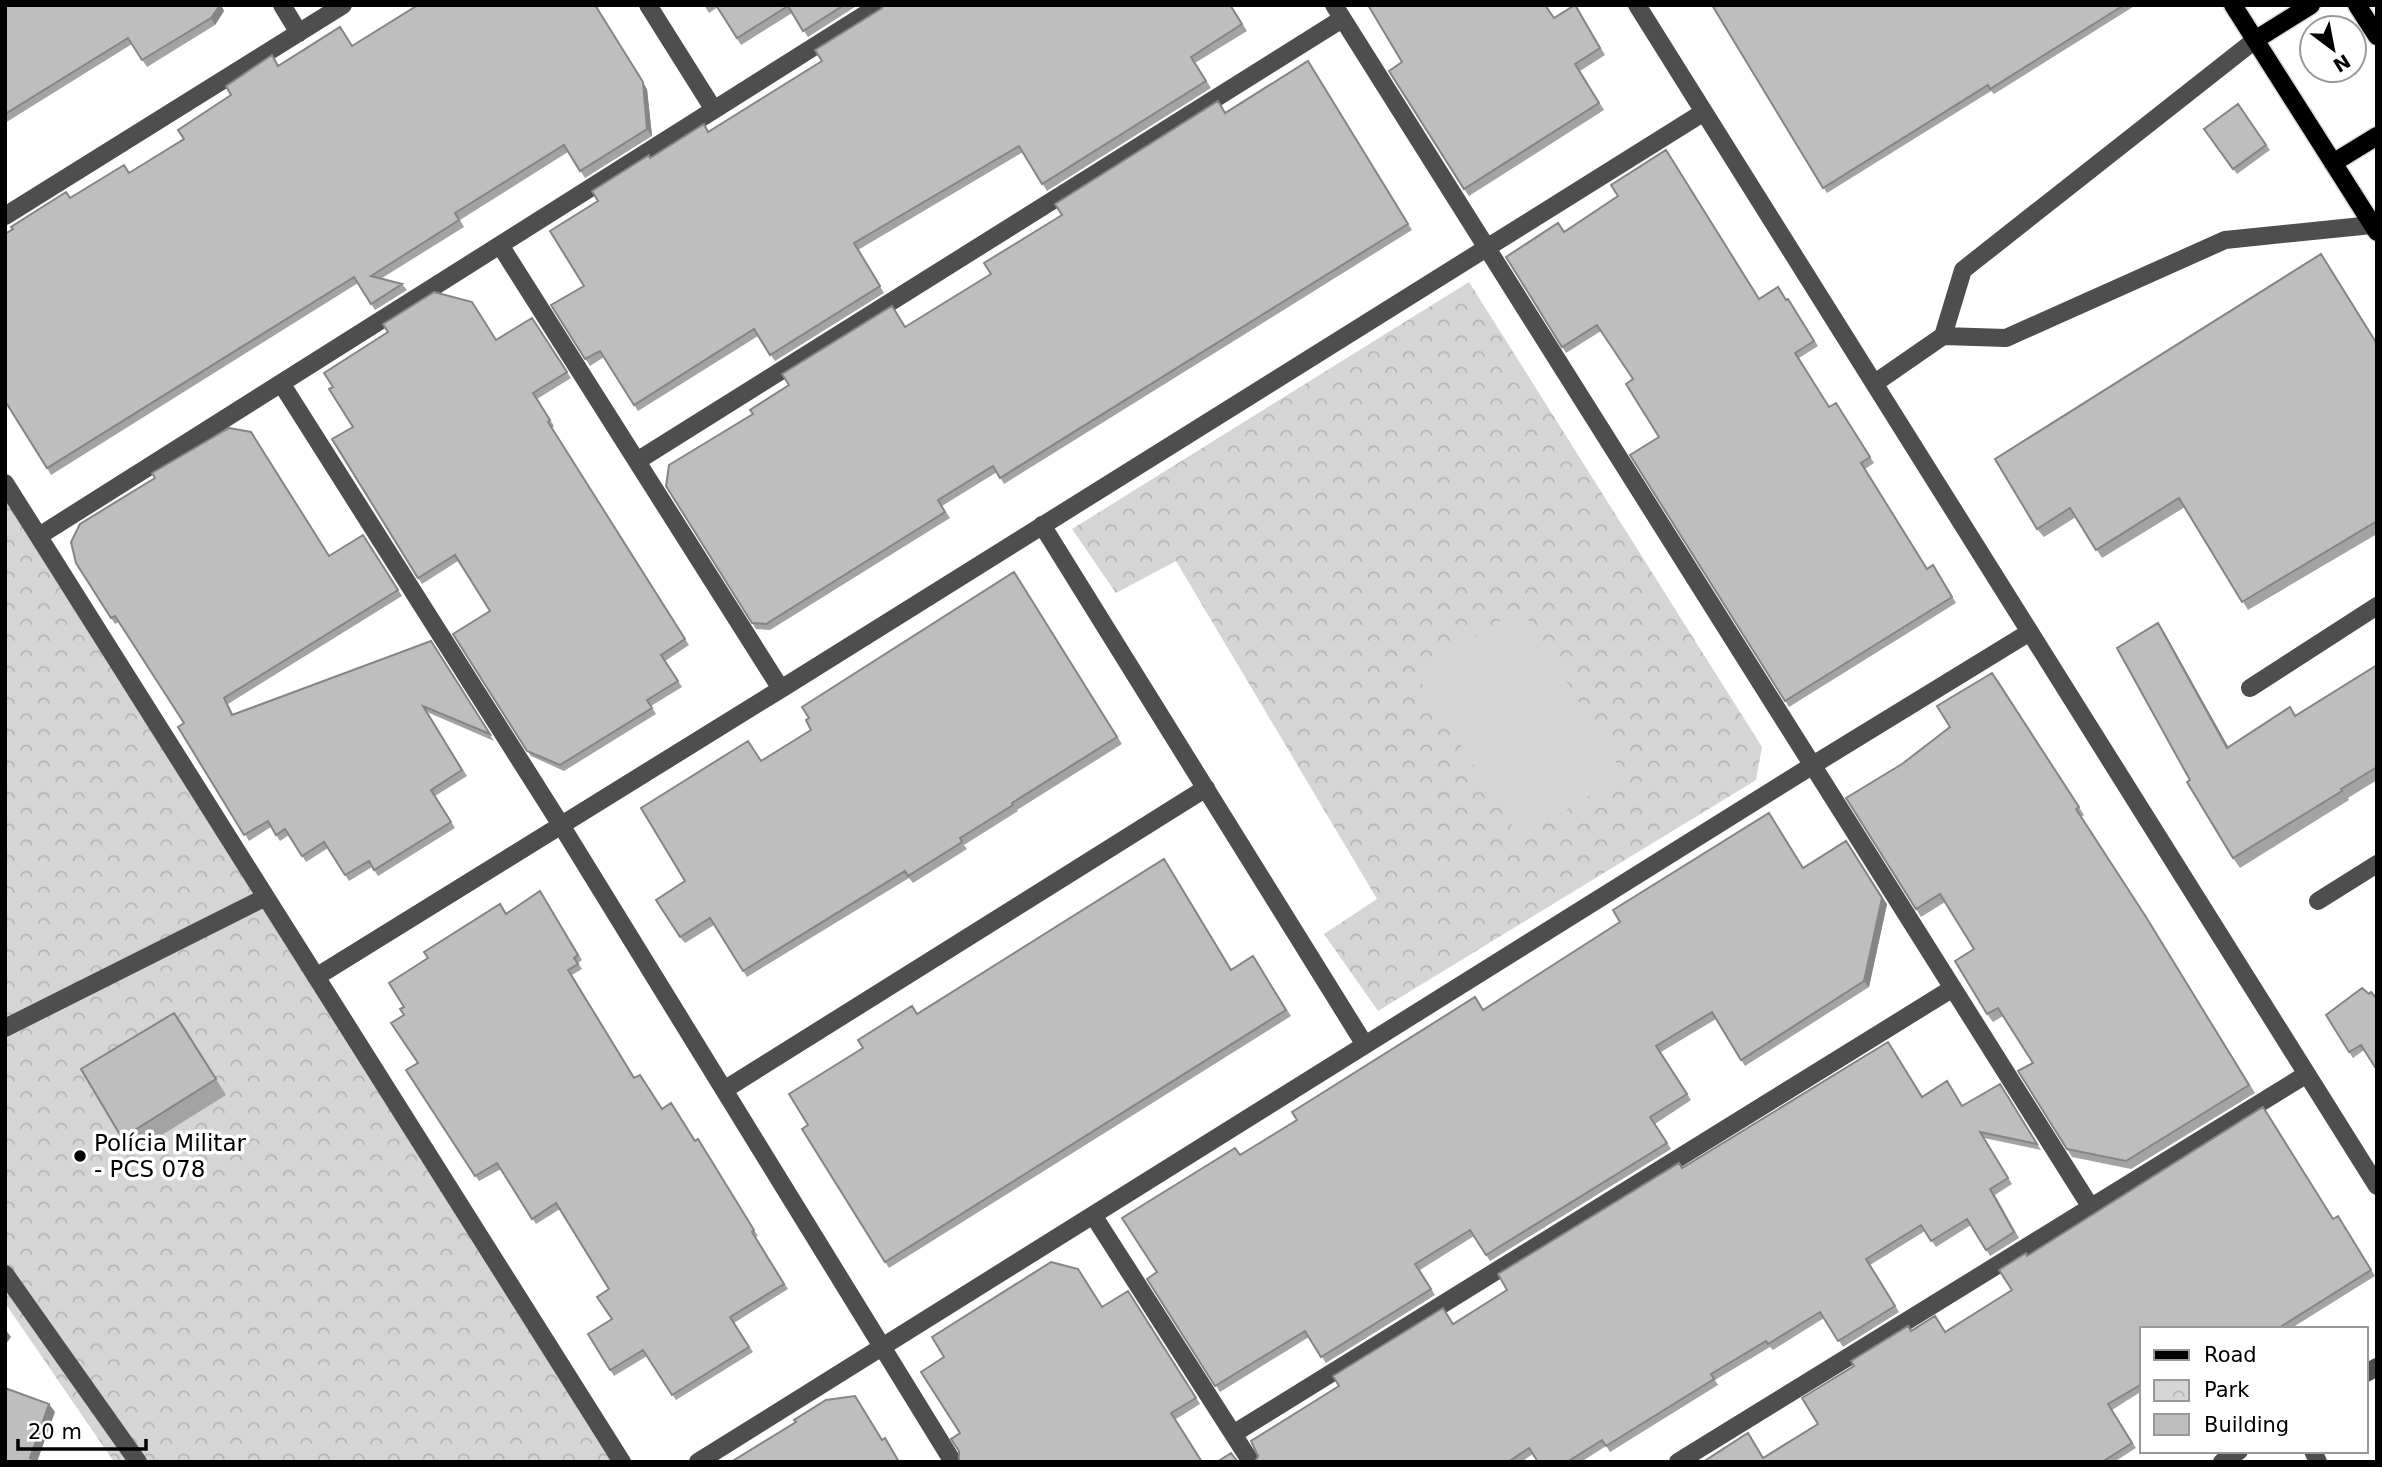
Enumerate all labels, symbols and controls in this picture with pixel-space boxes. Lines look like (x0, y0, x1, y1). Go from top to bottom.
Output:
north arrow (2298, 14, 2368, 84)
text: N (2329, 50, 2355, 77)
place label: Polícia Militar - PCS 078 (94, 1130, 246, 1182)
marker: Polícia Militar - PCS 078 (72, 1148, 88, 1164)
legend (2140, 1327, 2368, 1453)
text: Road (2204, 1343, 2257, 1367)
text: Park (2204, 1378, 2250, 1402)
scale bar (18, 1408, 145, 1452)
text: Building (2204, 1413, 2289, 1437)
text: 20 m (28, 1420, 82, 1444)

